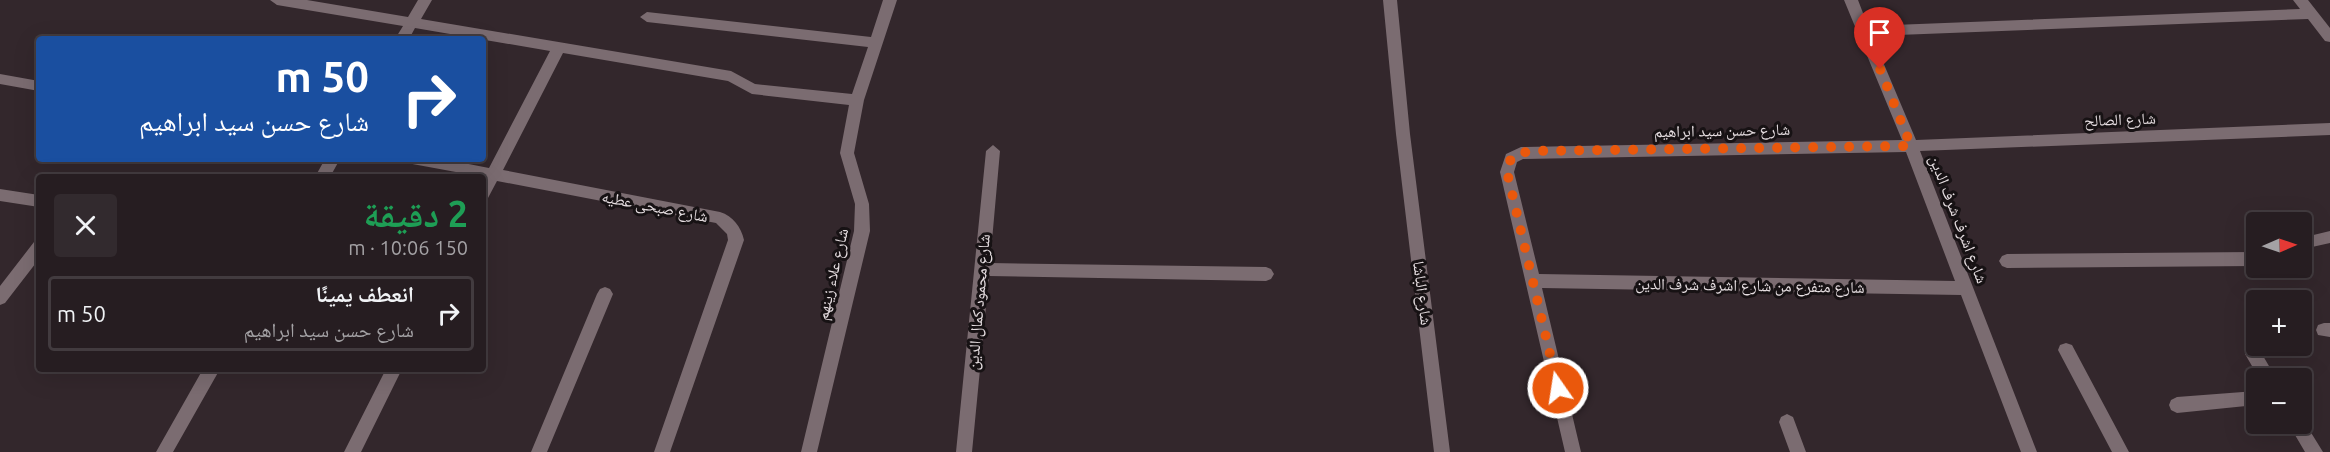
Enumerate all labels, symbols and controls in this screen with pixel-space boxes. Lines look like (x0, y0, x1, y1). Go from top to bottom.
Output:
pin (1854, 7, 1905, 69)
icon: arrive (1863, 16, 1896, 49)
text: 50 m (275, 53, 369, 100)
icon: right (390, 60, 468, 138)
text: شارع حسن سيد ابراهيم (139, 106, 369, 136)
street label: شارع الصالح (2084, 109, 2156, 131)
street label: شارع حسن سيد ابراهيم (1654, 120, 1790, 142)
street label: شارع اشرف شرف الدين (1924, 152, 1992, 286)
street label: شارع صبحى عطيه (600, 187, 710, 227)
text: 2 دقيقة (364, 193, 468, 234)
button: close (54, 194, 117, 257)
north arrow (2246, 212, 2312, 278)
map controls (2246, 212, 2312, 434)
street label: شارع علاء زينهم (813, 226, 853, 322)
street label: شارع محمود كمال الدين (963, 233, 995, 371)
text: 150 m · 10:06 (348, 236, 468, 259)
street label: شارع الباشا (1408, 260, 1436, 326)
street label: شارع متفرع من شارع اشرف شرف الدين (1635, 274, 1865, 298)
text: انعطف يمينًا (315, 281, 414, 306)
button: + (2246, 290, 2312, 356)
icon: right (432, 297, 465, 330)
text: 50 m (57, 301, 106, 326)
text: شارع حسن سيد ابراهيم (244, 318, 414, 341)
position arrow (1526, 356, 1590, 420)
button: − (2246, 368, 2312, 434)

